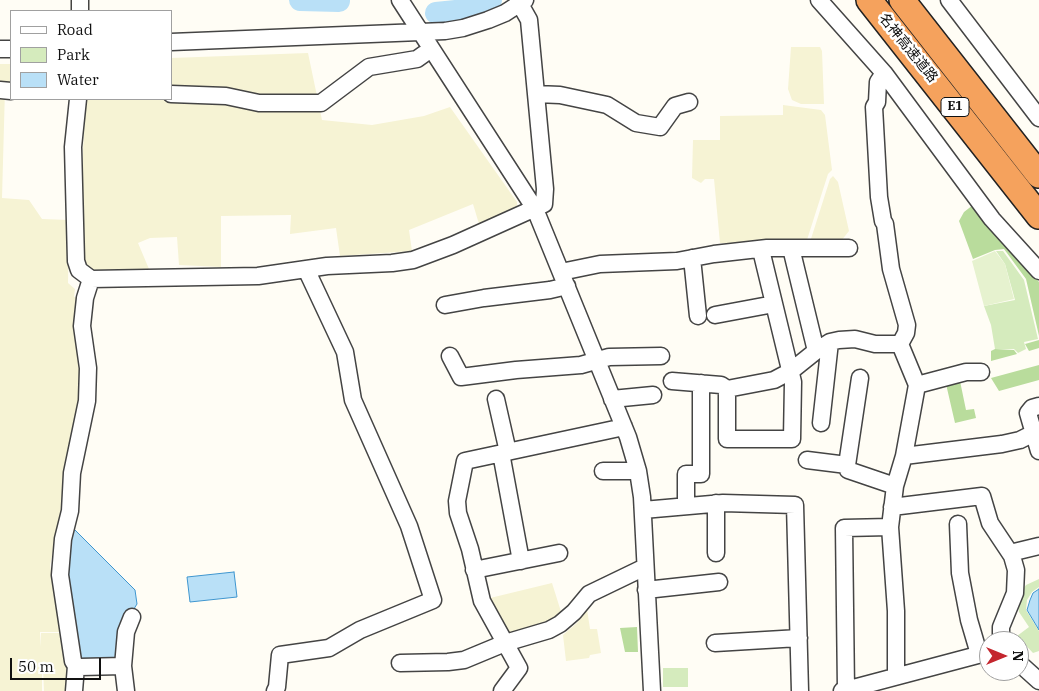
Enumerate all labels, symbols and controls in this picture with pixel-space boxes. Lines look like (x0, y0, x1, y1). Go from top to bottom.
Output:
legend (10, 10, 172, 100)
street label: 名神高速道路 (875, 10, 941, 86)
text: Road (57, 20, 93, 39)
text: Park (57, 45, 90, 64)
text: Water (57, 70, 99, 89)
road number: E1 (941, 98, 969, 116)
north arrow (979, 631, 1029, 681)
scale bar (12, 648, 104, 680)
text: N (1009, 650, 1027, 662)
text: 50 m (18, 657, 54, 676)

